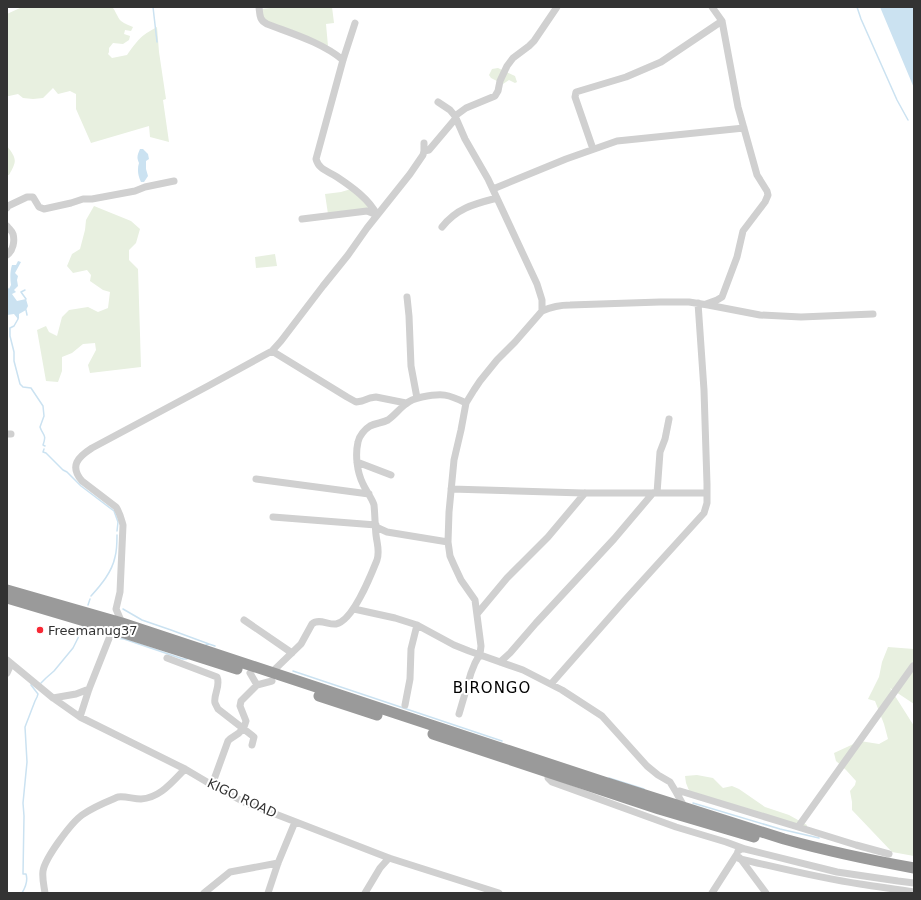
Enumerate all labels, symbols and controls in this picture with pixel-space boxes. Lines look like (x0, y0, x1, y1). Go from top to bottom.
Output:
place label: Freemanug37 (48, 623, 138, 638)
marker: Freemanug37 (35, 625, 45, 635)
district label: BIRONGO (453, 679, 531, 697)
street label: KIGO ROAD (205, 775, 279, 821)

